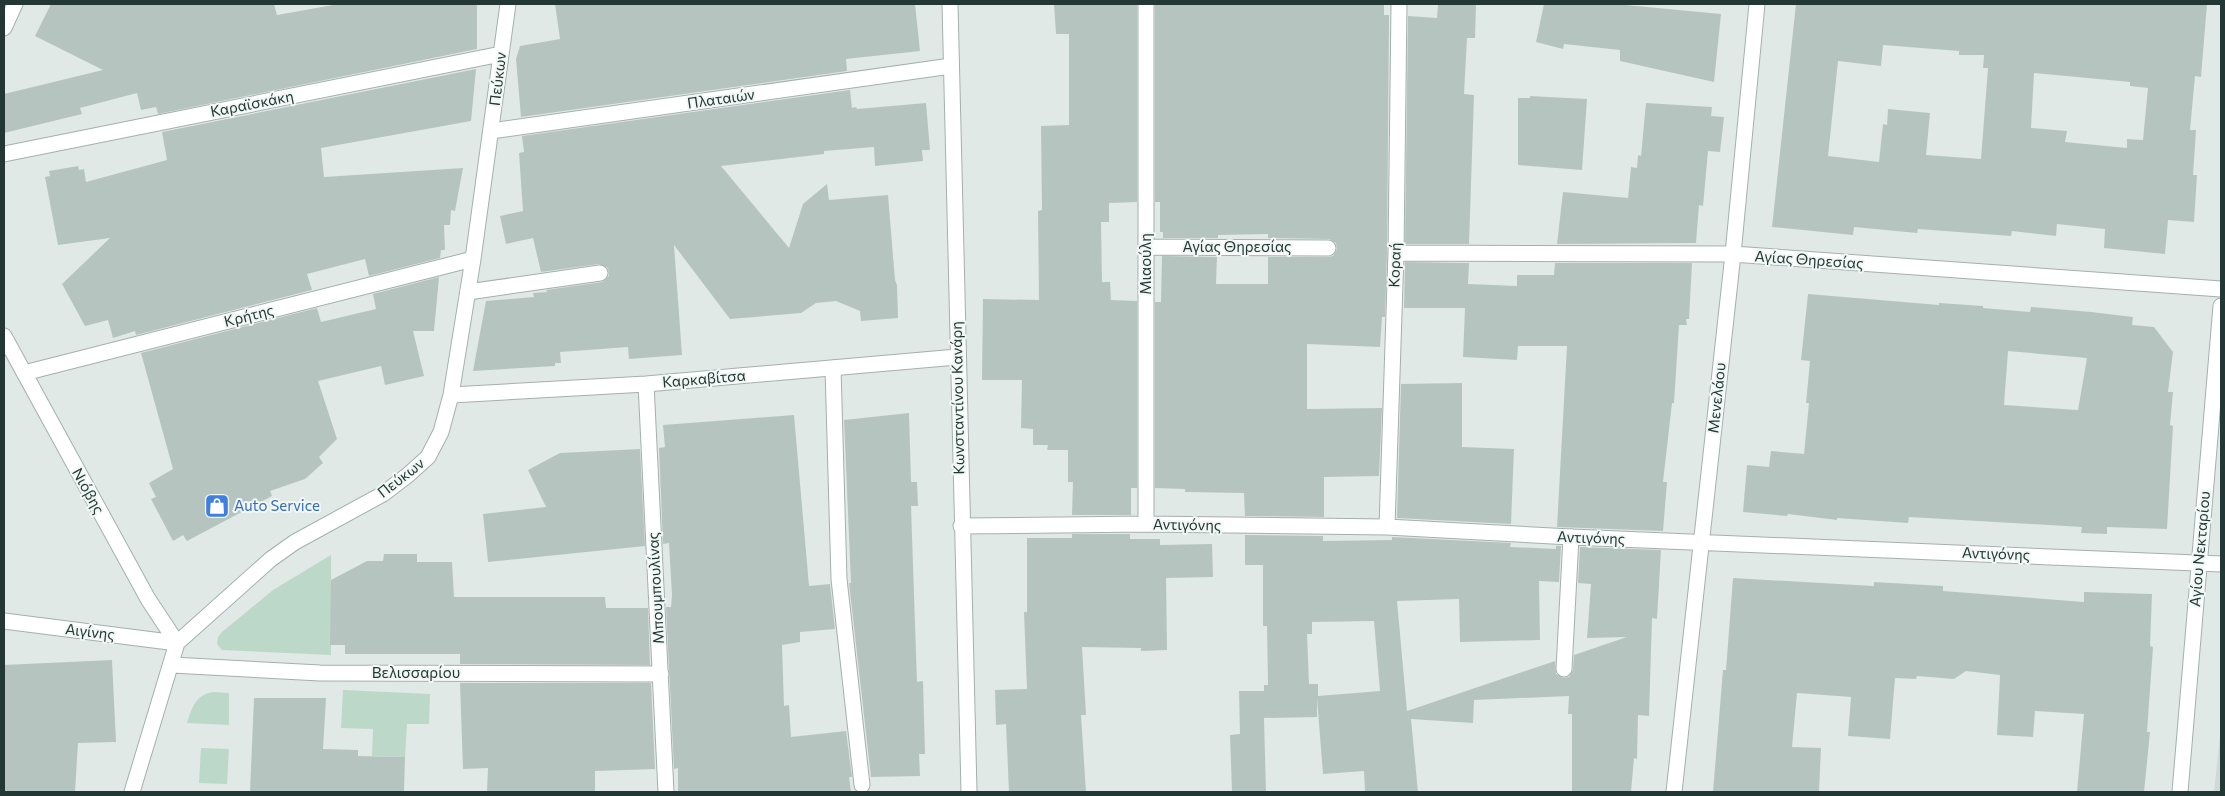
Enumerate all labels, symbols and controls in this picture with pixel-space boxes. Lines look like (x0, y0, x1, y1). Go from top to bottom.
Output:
street label: Πεύκων (485, 51, 509, 107)
street label: Πλαταιών (686, 84, 756, 112)
street label: Καραϊσκάκη (209, 86, 295, 120)
street label: Μιαούλη (1136, 233, 1154, 295)
street label: Αγίας Θηρεσίας (1182, 237, 1292, 255)
street label: Κοραή (1384, 242, 1404, 288)
street label: Αγίας Θηρεσίας (1754, 246, 1864, 272)
street label: Κρήτης (222, 300, 276, 330)
street label: Κωνσταντίνου Κανάρη (947, 321, 967, 475)
street label: Μενελάου (1703, 362, 1729, 434)
street label: Καρκαβίτσα (661, 365, 746, 391)
street label: Πεύκων (374, 453, 428, 501)
street label: Νιόβης (69, 464, 109, 517)
street label: Αγίου Νεκταρίου (2185, 490, 2213, 608)
shop icon: Auto Service (204, 493, 230, 519)
place label: Auto Service (234, 496, 320, 514)
street label: Αντιγόνης (1153, 514, 1221, 534)
street label: Αντιγόνης (1557, 527, 1626, 547)
street label: Μπουμπουλίνας (643, 532, 667, 644)
street label: Αντιγόνης (1962, 543, 2031, 563)
street label: Αιγίνης (64, 619, 116, 643)
street label: Βελισσαρίου (372, 663, 460, 681)

